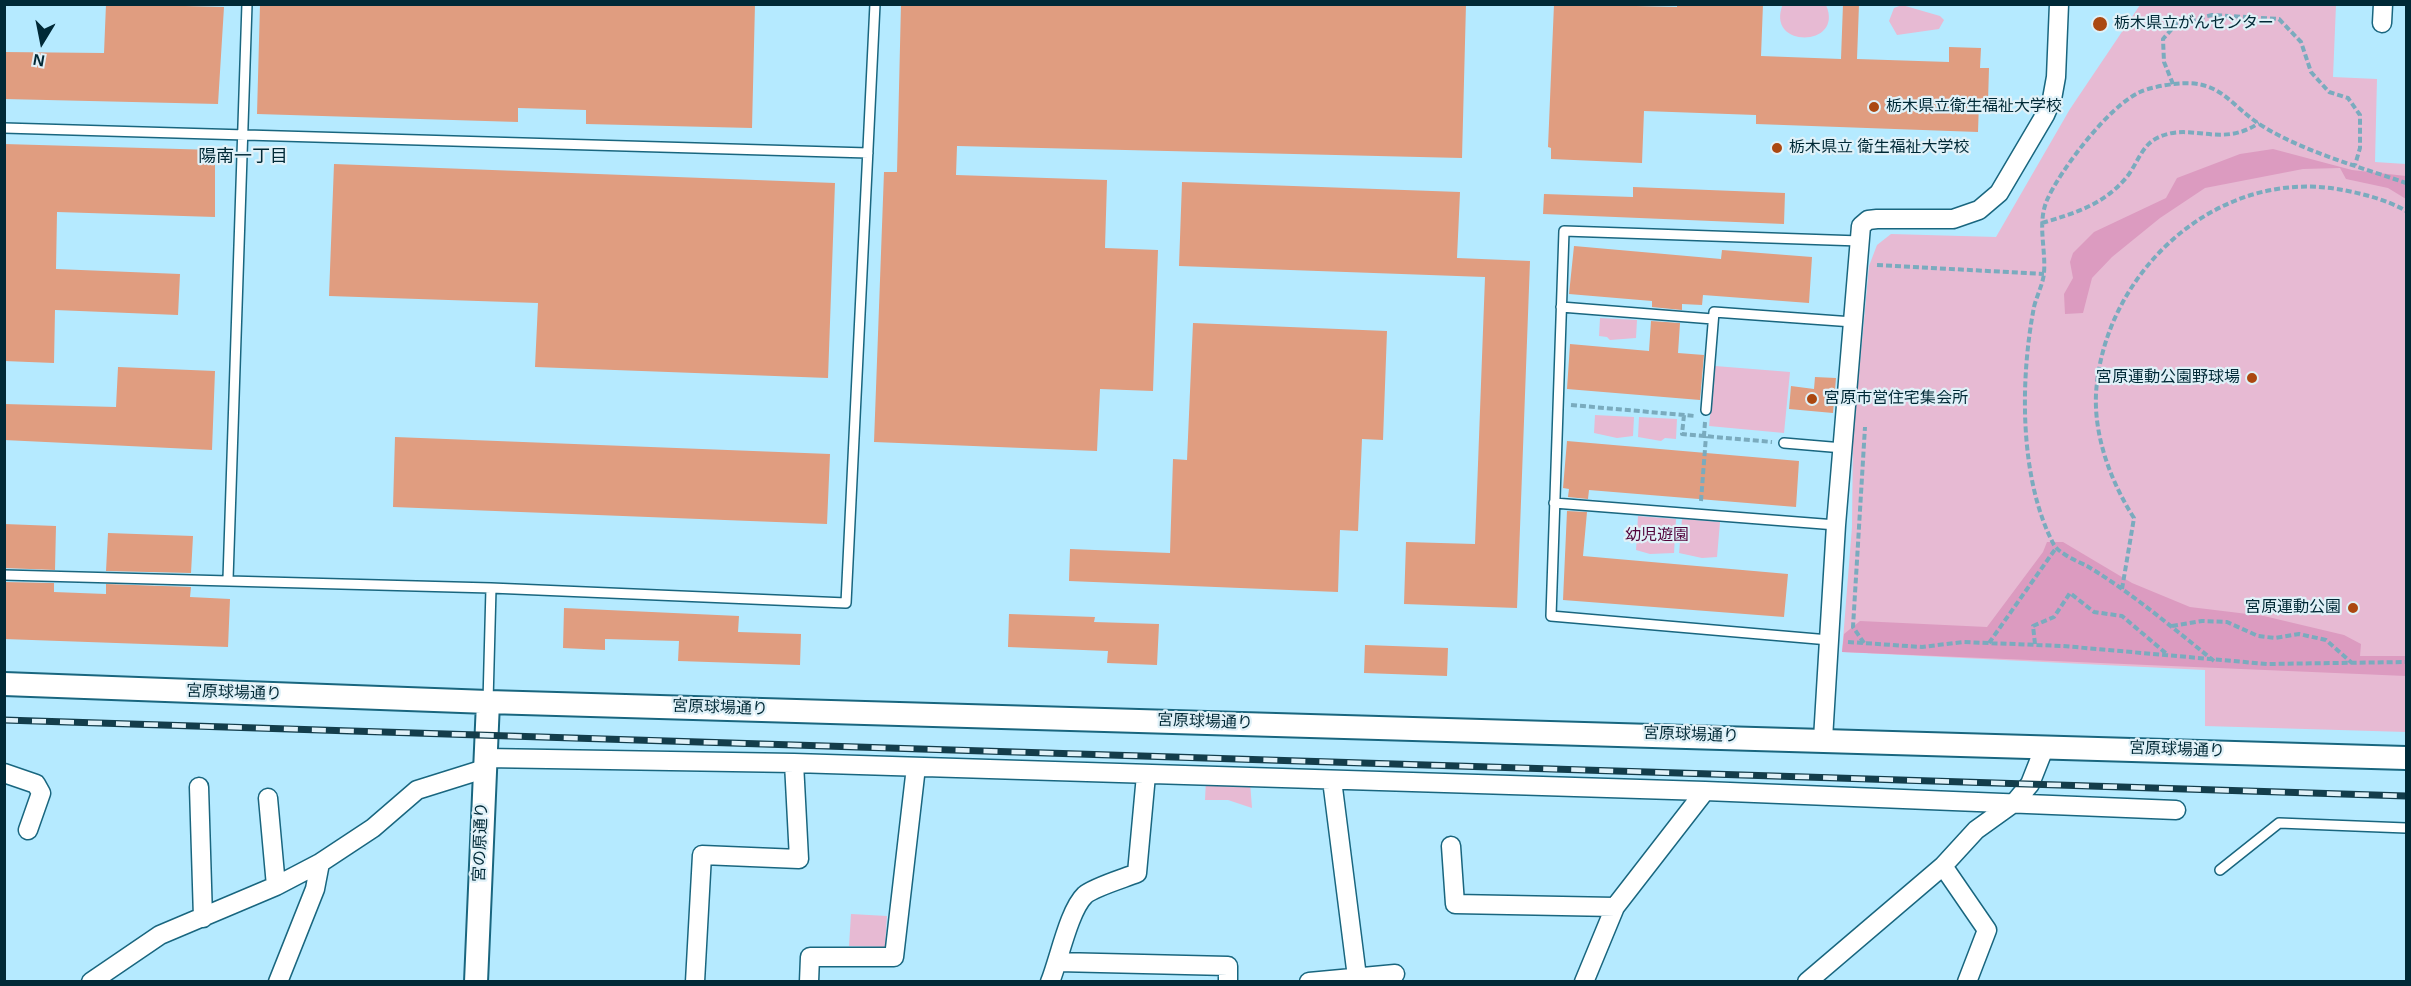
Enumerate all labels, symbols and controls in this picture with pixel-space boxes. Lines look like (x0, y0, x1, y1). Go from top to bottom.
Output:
north arrow (12, 12, 72, 72)
place label: 栃木県立がんセンター (2114, 14, 2274, 34)
marker: 栃木県立がんセンター (2091, 15, 2109, 33)
text: N (32, 51, 46, 70)
place label: 栃木県立衛生福祉大学校 (1886, 97, 2062, 117)
marker: 栃木県立衛生福祉大学校 (1867, 100, 1881, 114)
place label: 栃木県立 衛生福祉大学校 (1789, 138, 1969, 158)
marker: 栃木県立 衛生福祉大学校 (1770, 141, 1784, 155)
district label: 陽南一丁目 (198, 146, 288, 168)
place label: 宮原運動公園野球場 (2096, 368, 2240, 388)
marker: 宮原運動公園野球場 (2245, 371, 2259, 385)
place label: 宮原市営住宅集会所 (1824, 389, 1968, 409)
marker: 宮原市営住宅集会所 (1805, 392, 1819, 406)
park label: 幼児遊園 (1625, 526, 1689, 546)
place label: 宮原運動公園 (2245, 598, 2341, 618)
marker: 宮原運動公園 (2346, 601, 2360, 615)
street label: 宮原球場通り (186, 682, 282, 704)
street label: 宮原球場通り (672, 697, 768, 719)
street label: 宮原球場通り (1157, 711, 1253, 733)
street label: 宮原球場通り (1643, 724, 1739, 746)
street label: 宮原球場通り (2129, 739, 2225, 761)
street label: 宮の原通り (470, 802, 492, 882)

